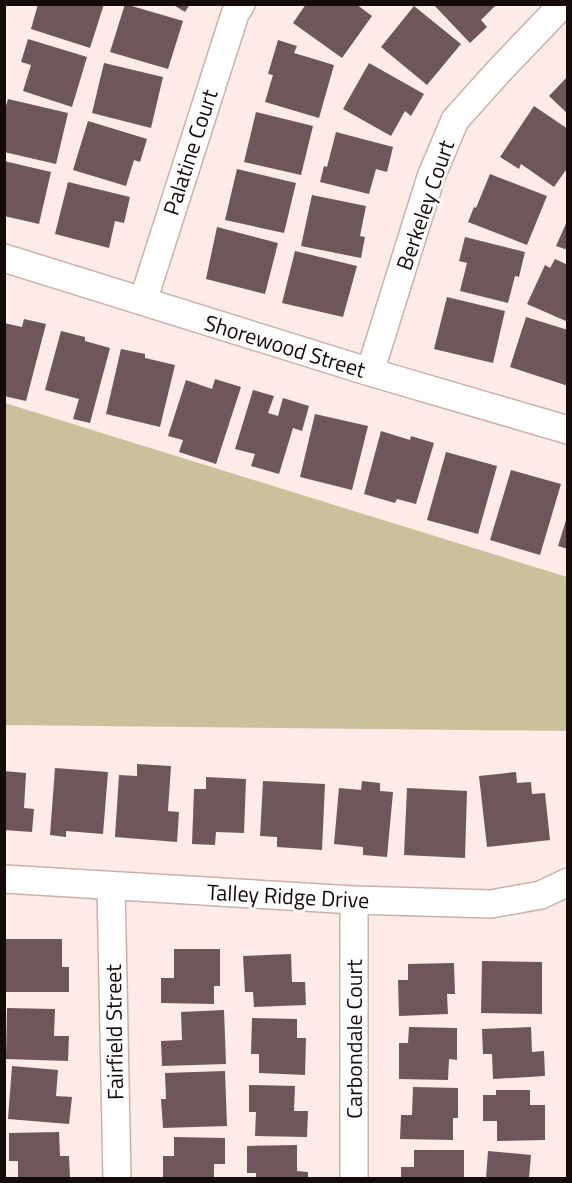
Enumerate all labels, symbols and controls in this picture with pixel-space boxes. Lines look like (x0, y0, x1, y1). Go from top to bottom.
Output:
street label: Palatine Court (154, 84, 226, 219)
street label: Berkeley Court (387, 135, 463, 275)
street label: Shorewood Street (200, 305, 370, 387)
street label: Talley Ridge Drive (206, 875, 370, 917)
street label: Carbondale Court (337, 959, 371, 1119)
street label: Fairfield Street (96, 964, 132, 1100)

